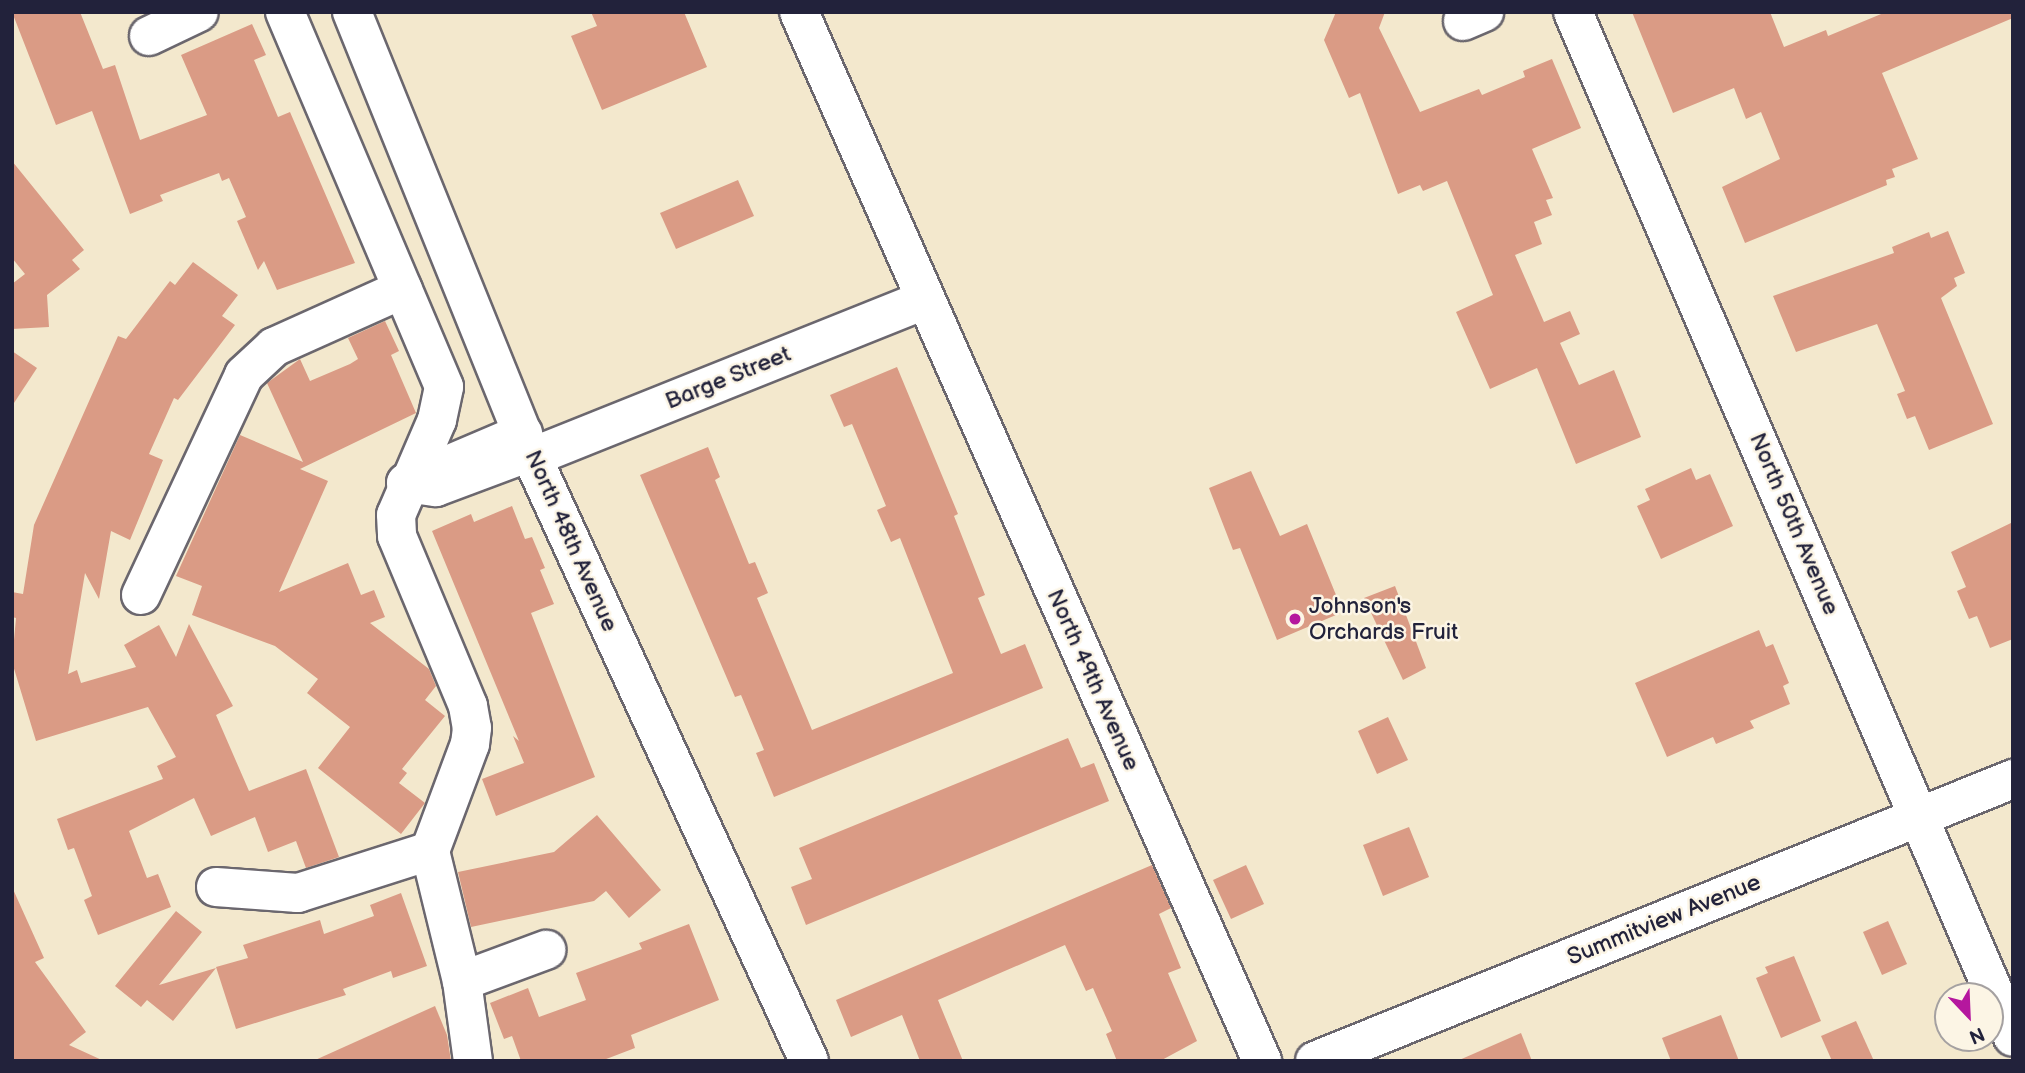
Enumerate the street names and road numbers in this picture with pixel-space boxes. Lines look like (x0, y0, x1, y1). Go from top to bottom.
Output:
street label: Barge Street (661, 340, 795, 416)
street label: North 50th Avenue (1743, 429, 1845, 619)
street label: North 48th Avenue (519, 446, 623, 636)
street label: North 49th Avenue (1041, 585, 1145, 775)
street label: Summitview Avenue (1563, 869, 1765, 971)

